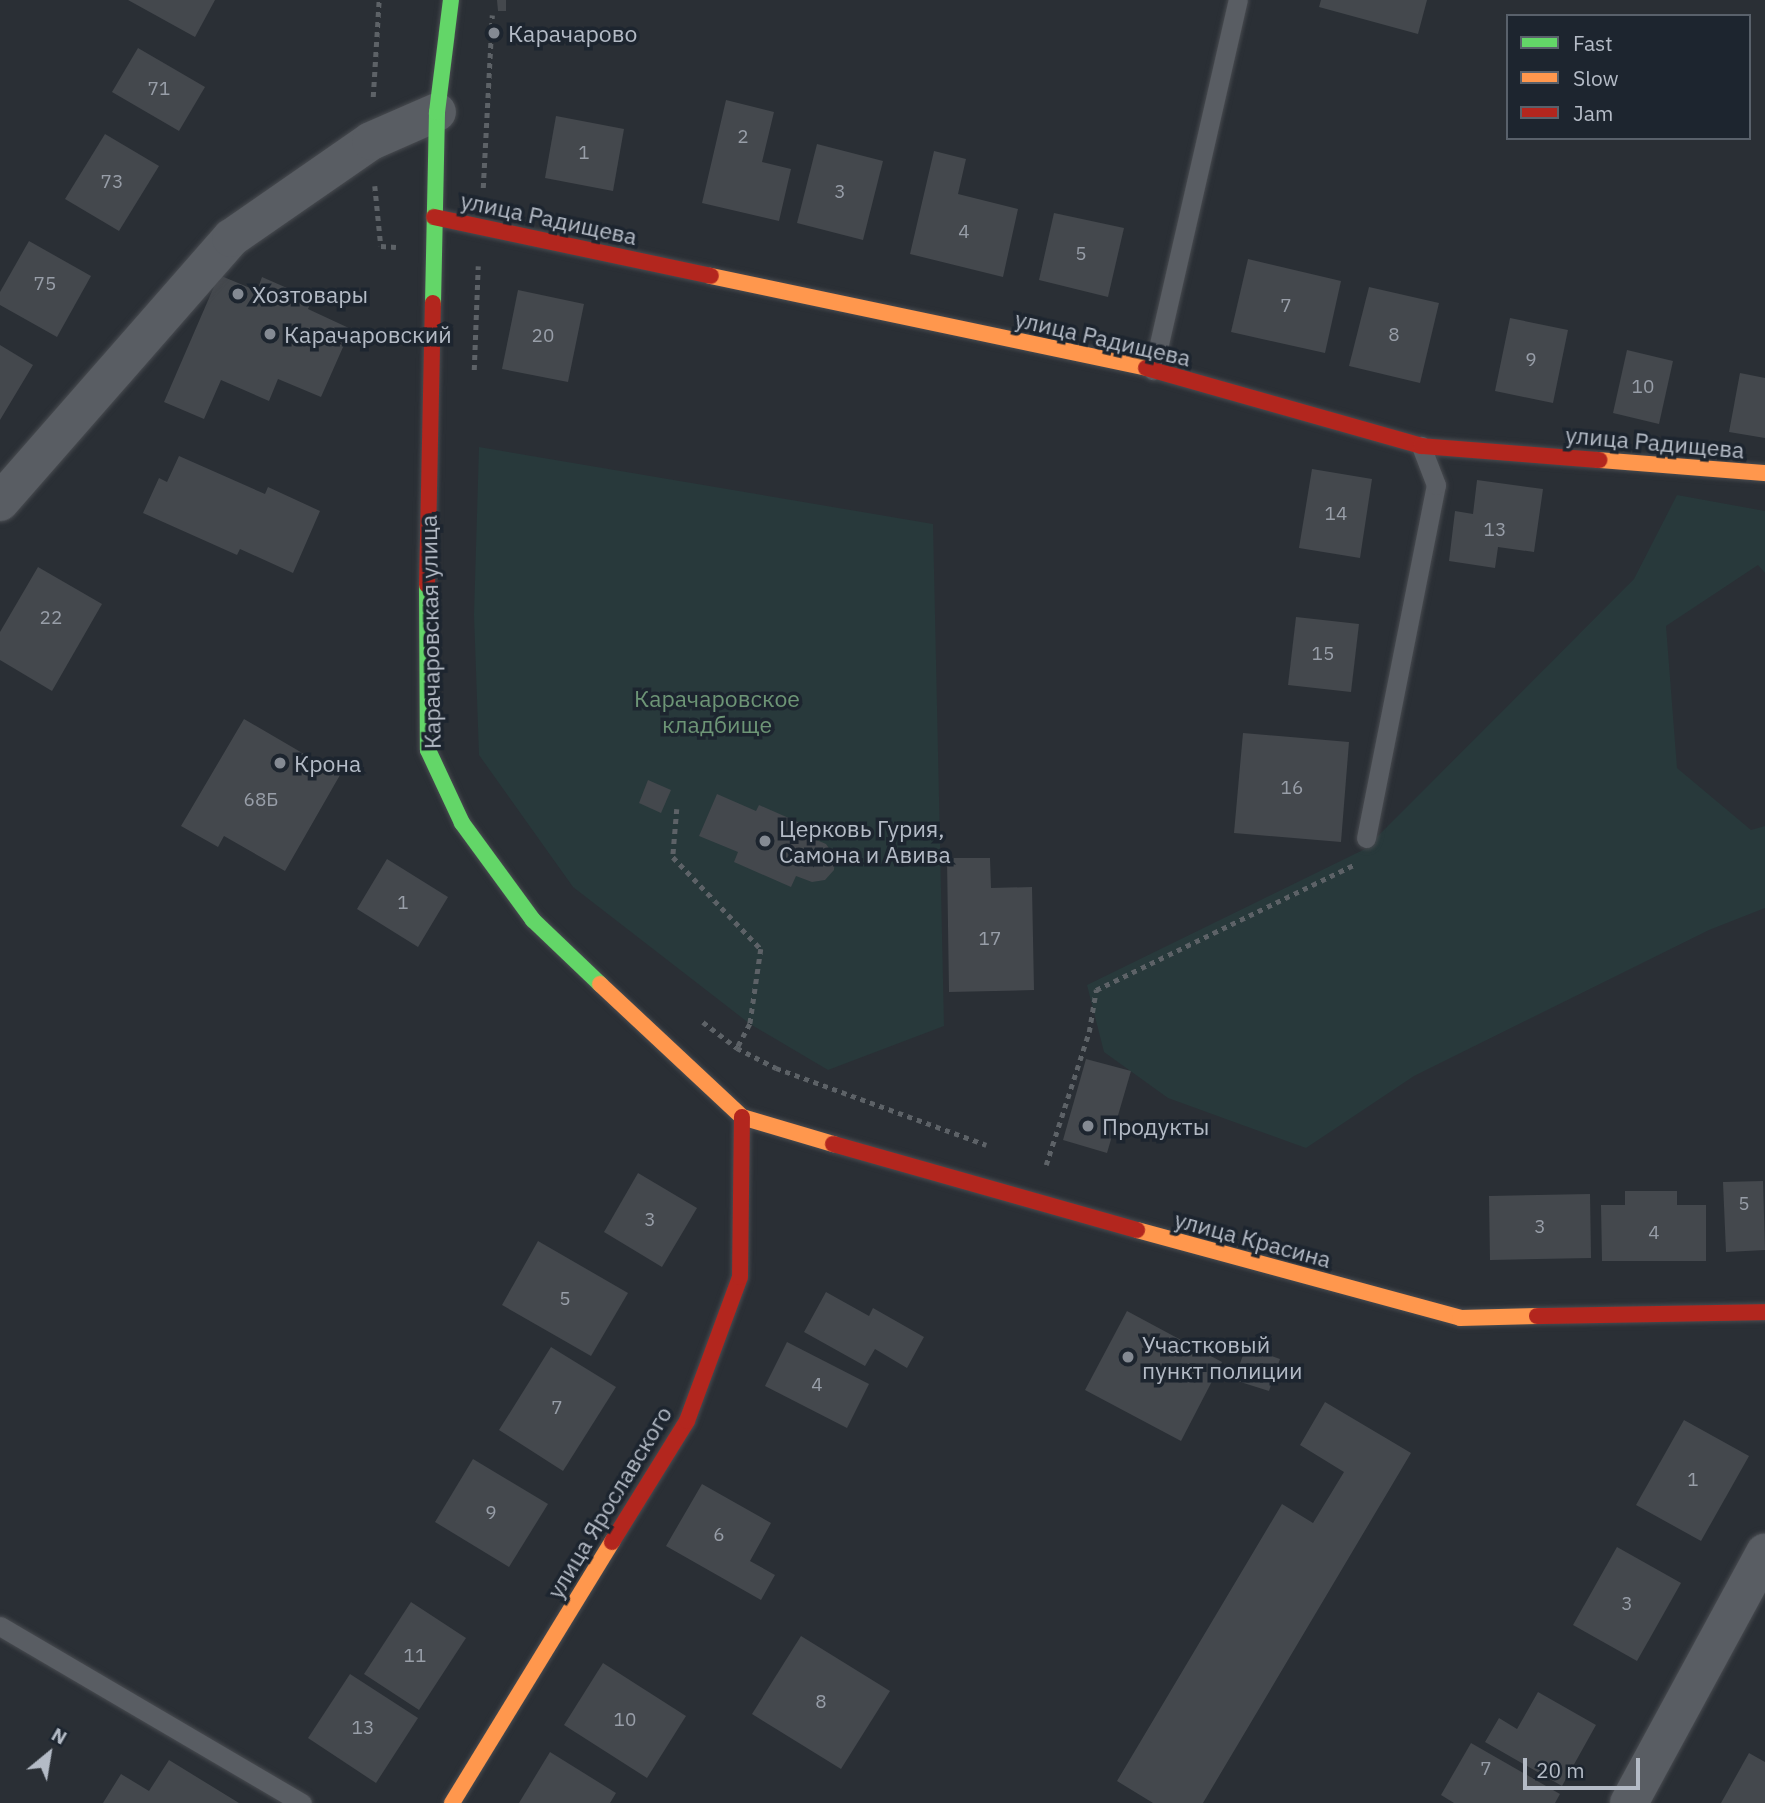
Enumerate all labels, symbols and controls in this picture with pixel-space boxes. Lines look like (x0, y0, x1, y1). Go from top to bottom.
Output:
legend (1506, 14, 1751, 140)
place label: Карачарово (508, 19, 637, 47)
marker: Карачарово (486, 25, 502, 41)
text: Fast (1573, 29, 1613, 57)
text: Slow (1573, 64, 1619, 92)
house number: 71 (148, 78, 170, 100)
text: Jam (1573, 99, 1613, 127)
house number: 2 (737, 126, 749, 148)
house number: 1 (578, 142, 590, 164)
house number: 73 (101, 171, 123, 193)
house number: 3 (834, 181, 846, 203)
street label: улица Радищева (458, 186, 640, 250)
house number: 4 (958, 221, 970, 243)
house number: 5 (1075, 243, 1087, 265)
house number: 75 (34, 273, 56, 295)
place label: Хозтовары (252, 280, 368, 308)
marker: Хозтовары (230, 286, 246, 302)
house number: 7 (1280, 295, 1292, 317)
street label: улица Радищева (1012, 304, 1194, 372)
place label: Карачаровский (284, 320, 452, 348)
house number: 8 (1388, 324, 1400, 346)
house number: 20 (532, 325, 554, 347)
marker: Карачаровский (262, 326, 278, 342)
house number: 9 (1525, 349, 1537, 371)
house number: 10 (1632, 376, 1654, 398)
street label: улица Радищева (1564, 420, 1746, 464)
house number: 14 (1325, 503, 1347, 525)
street label: Карачаровская улица (414, 515, 446, 749)
house number: 13 (1484, 519, 1506, 541)
house number: 22 (40, 607, 62, 629)
house number: 15 (1312, 643, 1334, 665)
park label: Карачаровское кладбище (634, 684, 800, 738)
place label: Крона (294, 749, 361, 777)
marker: Крона (272, 755, 288, 771)
house number: 16 (1281, 777, 1303, 799)
house number: 68Б (244, 789, 278, 811)
place label: Церковь Гурия, Самона и Авива (779, 814, 951, 868)
marker: Церковь Гурия, Самона и Авива (757, 833, 773, 849)
house number: 1 (397, 892, 409, 914)
house number: 17 (979, 928, 1001, 950)
place label: Продукты (1102, 1112, 1209, 1140)
marker: Продукты (1080, 1118, 1096, 1134)
house number: 5 (1738, 1193, 1750, 1215)
street label: улица Красина (1172, 1205, 1334, 1273)
house number: 3 (644, 1209, 656, 1231)
house number: 3 (1534, 1216, 1546, 1238)
house number: 4 (1648, 1222, 1660, 1244)
house number: 5 (559, 1288, 571, 1310)
place label: Участковый пункт полиции (1142, 1330, 1302, 1384)
marker: Участковый пункт полиции (1120, 1349, 1136, 1365)
house number: 4 (811, 1374, 823, 1396)
house number: 7 (551, 1397, 563, 1419)
street label: улица Ярославского (541, 1401, 677, 1603)
house number: 1 (1687, 1469, 1699, 1491)
house number: 9 (485, 1502, 497, 1524)
house number: 6 (713, 1524, 725, 1546)
house number: 3 (1621, 1593, 1633, 1615)
house number: 11 (404, 1645, 426, 1667)
house number: 8 (815, 1691, 827, 1713)
house number: 10 (614, 1709, 636, 1731)
house number: 13 (352, 1717, 374, 1739)
north arrow (14, 1719, 84, 1789)
text: N (48, 1722, 71, 1750)
scale bar (1527, 1744, 1644, 1788)
text: 20 m (1536, 1756, 1585, 1784)
house number: 7 (1480, 1758, 1492, 1780)

